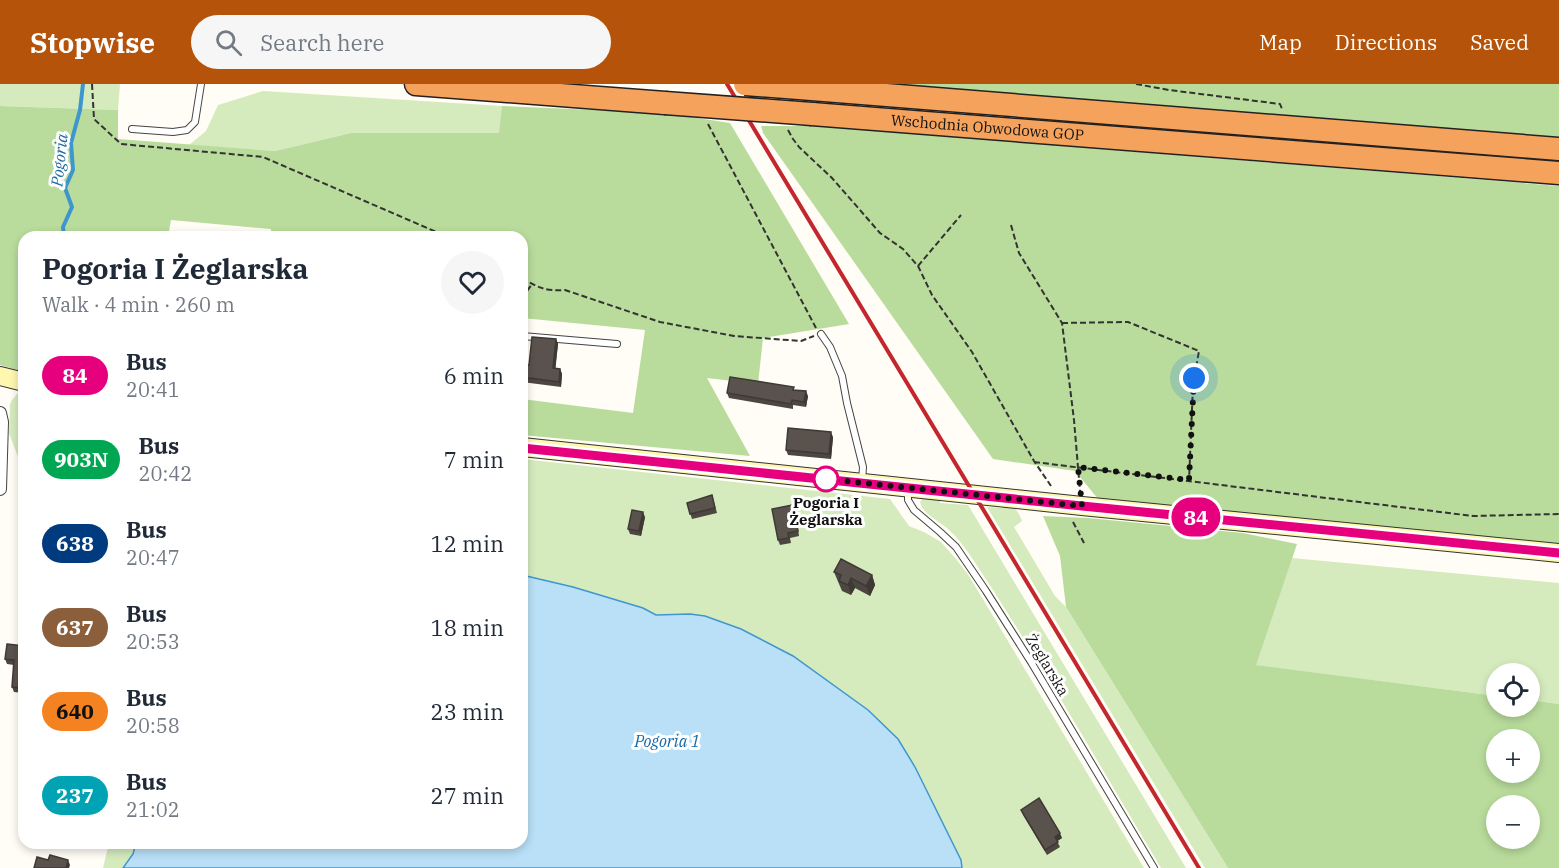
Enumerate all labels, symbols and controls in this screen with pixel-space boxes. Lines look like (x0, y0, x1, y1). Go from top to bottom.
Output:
search box (191, 15, 611, 69)
text: Stopwise (30, 24, 155, 61)
icon: search (212, 26, 245, 59)
text: Search here (260, 28, 384, 57)
text: Map (1259, 28, 1302, 56)
text: Directions (1335, 28, 1437, 56)
text: Saved (1470, 28, 1529, 56)
street label: Wschodnia Obwodowa GOP (890, 110, 1085, 144)
water label: Pogoria (46, 132, 72, 188)
text: Pogoria I Żeglarska (42, 250, 308, 287)
button: heart (441, 251, 504, 314)
text: Walk · 4 min · 260 m (42, 291, 235, 318)
text: Bus (126, 347, 167, 376)
text: 84 (62, 361, 88, 389)
text: 6 min (444, 361, 504, 390)
your location (1179, 363, 1209, 393)
text: 20:41 (126, 376, 180, 403)
text: Bus (138, 431, 179, 460)
text: 903N (54, 445, 108, 473)
text: 7 min (444, 445, 504, 474)
text: 20:42 (138, 460, 192, 487)
marker: Pogoria I Żeglarska (813, 466, 839, 492)
place label: Pogoria I Żeglarska (789, 493, 863, 529)
line badge: 84 (1169, 498, 1223, 536)
text: 84 (1183, 503, 1209, 531)
text: Bus (126, 515, 167, 544)
text: 638 (56, 529, 94, 557)
text: 12 min (431, 529, 504, 558)
text: 20:47 (126, 544, 180, 571)
text: Bus (126, 599, 167, 628)
text: 637 (56, 613, 94, 641)
text: 18 min (431, 613, 504, 642)
text: 20:53 (126, 628, 180, 655)
street label: Żeglarska (1021, 630, 1073, 699)
map controls (1486, 663, 1540, 849)
button: locate (1486, 663, 1540, 717)
text: Bus (126, 683, 167, 712)
text: 640 (56, 697, 94, 725)
text: 23 min (431, 697, 504, 726)
text: 20:58 (126, 712, 180, 739)
button: + (1486, 729, 1540, 783)
water label: Pogoria 1 (633, 731, 700, 751)
text: Bus (126, 767, 167, 796)
text: 237 (56, 781, 94, 809)
text: 27 min (431, 781, 504, 810)
button: − (1486, 795, 1540, 849)
text: 21:02 (126, 796, 180, 823)

